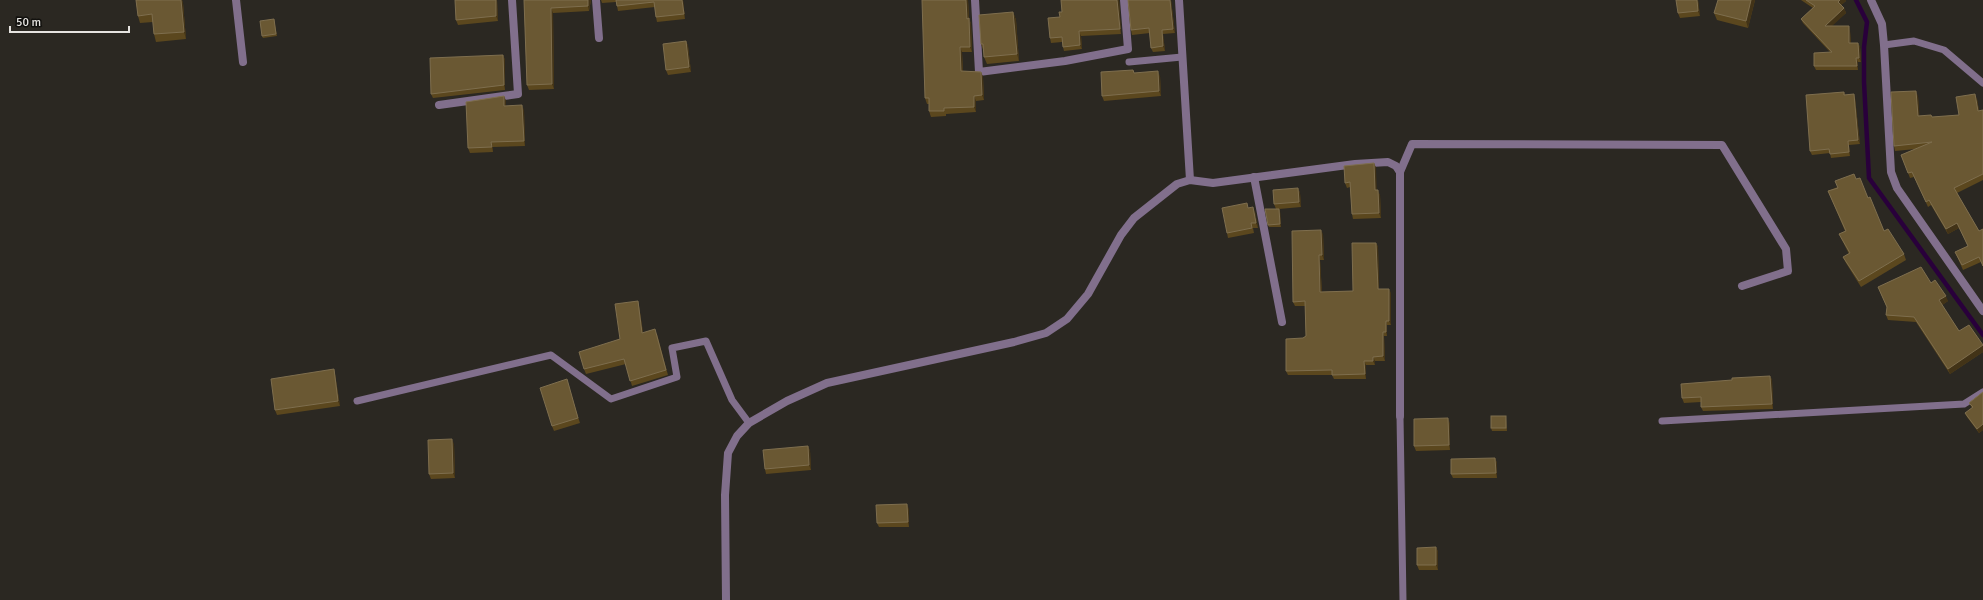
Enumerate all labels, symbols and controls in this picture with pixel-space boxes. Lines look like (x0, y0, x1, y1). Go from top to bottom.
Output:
scale bar (10, 8, 129, 34)
text: 50 m (16, 15, 41, 30)

